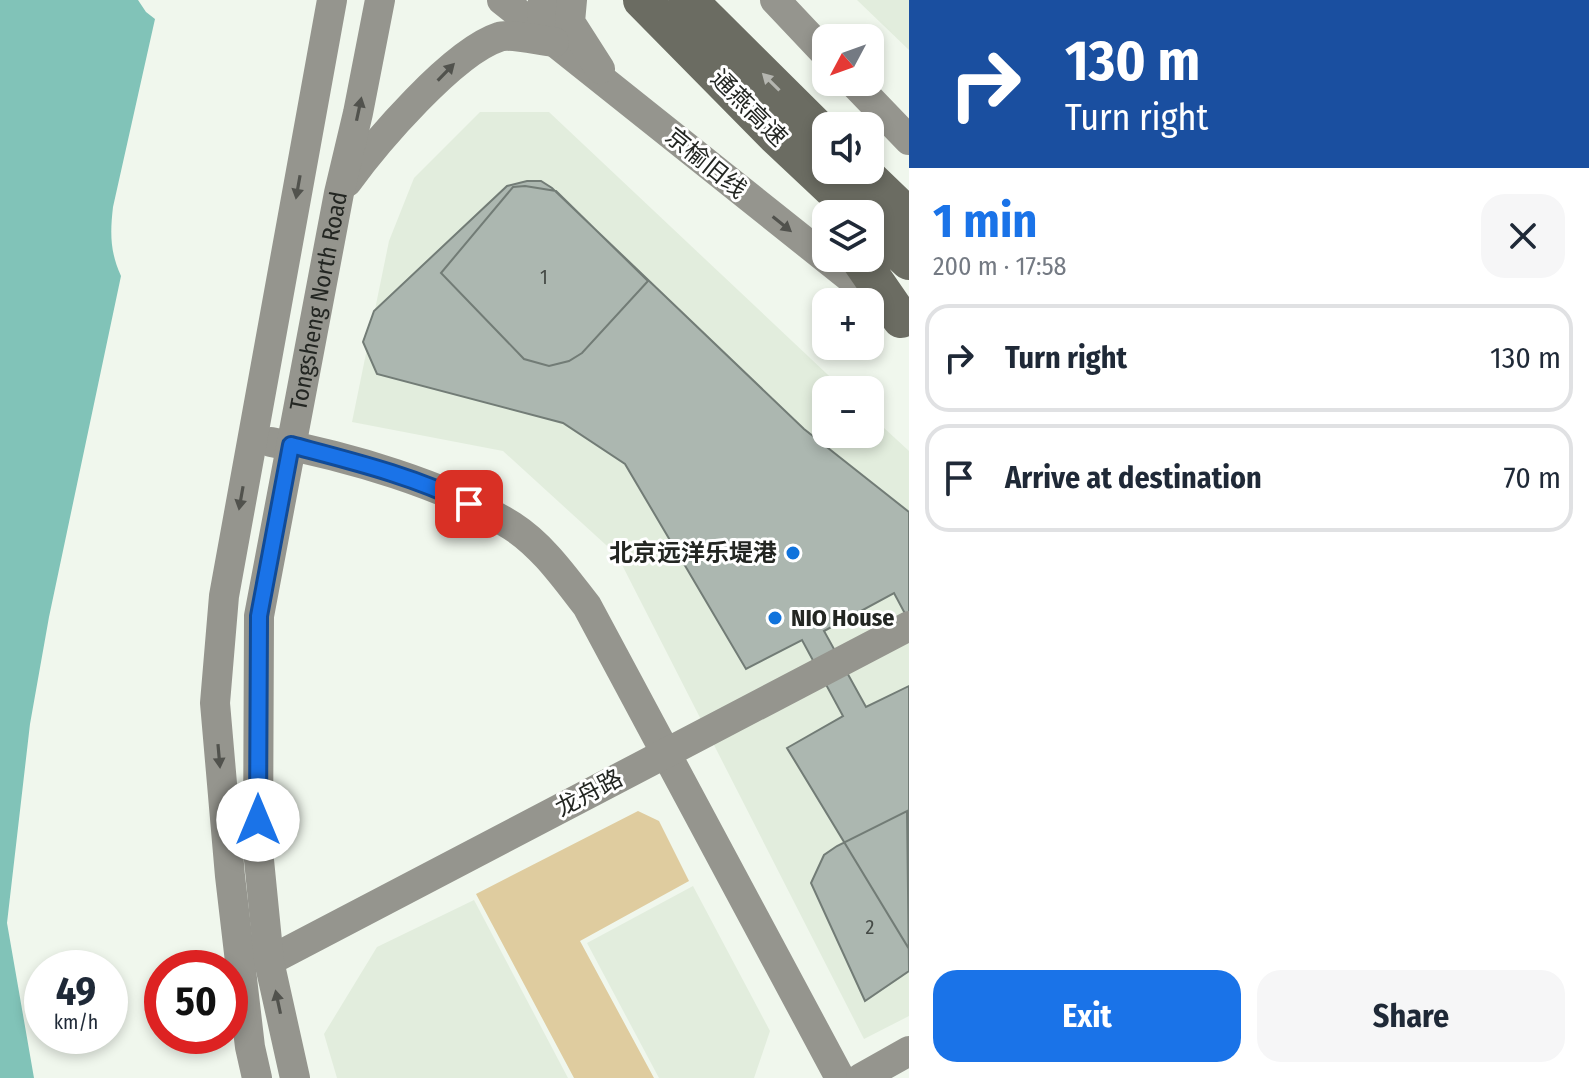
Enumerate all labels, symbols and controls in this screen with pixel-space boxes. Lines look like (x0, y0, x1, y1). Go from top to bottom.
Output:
north arrow (812, 24, 884, 96)
map controls (812, 24, 884, 448)
text: 130 m (1065, 28, 1200, 95)
icon: right (933, 32, 1037, 136)
one-way arrow (436, 63, 455, 82)
street label: 通燕高速 (705, 64, 793, 152)
one-way arrow (762, 73, 781, 92)
text: Turn right (1065, 96, 1208, 140)
one-way arrow (353, 97, 366, 122)
button: sound (812, 112, 884, 184)
street label: 京榆旧线 (660, 122, 752, 204)
one-way arrow (292, 175, 304, 200)
street label: Tongsheng North Road (284, 189, 353, 413)
text: 1 min (933, 192, 1038, 250)
button: close (1481, 194, 1565, 278)
button: layers (812, 200, 884, 272)
one-way arrow (772, 215, 792, 231)
text: 200 m · 17:58 (933, 251, 1067, 282)
house number: 1 (540, 265, 548, 289)
button: + (812, 288, 884, 360)
icon: right (937, 336, 981, 380)
text: Turn right (1005, 340, 1127, 376)
text: 130 m (1490, 340, 1561, 376)
button: − (812, 376, 884, 448)
icon: arrive (937, 456, 981, 500)
text: Arrive at destination (1005, 460, 1262, 496)
text: 70 m (1503, 460, 1561, 496)
pin (435, 470, 503, 538)
icon: arrive (447, 482, 491, 526)
one-way arrow (235, 486, 247, 511)
place label: 北京远洋乐堤港 (609, 539, 777, 567)
marker: 北京远洋乐堤港 (784, 544, 802, 562)
place label: NIO House (791, 604, 894, 632)
marker: NIO House (766, 609, 784, 627)
one-way arrow (213, 744, 226, 769)
street label: 龙舟路 (551, 764, 627, 822)
position arrow (216, 778, 300, 862)
house number: 2 (866, 915, 875, 939)
speed limit sign: 50 (144, 950, 248, 1054)
text: 49 (56, 968, 96, 1016)
button: Exit (933, 970, 1241, 1062)
button: Share (1257, 970, 1565, 1062)
one-way arrow (271, 989, 284, 1014)
text: km/h (54, 1010, 98, 1034)

